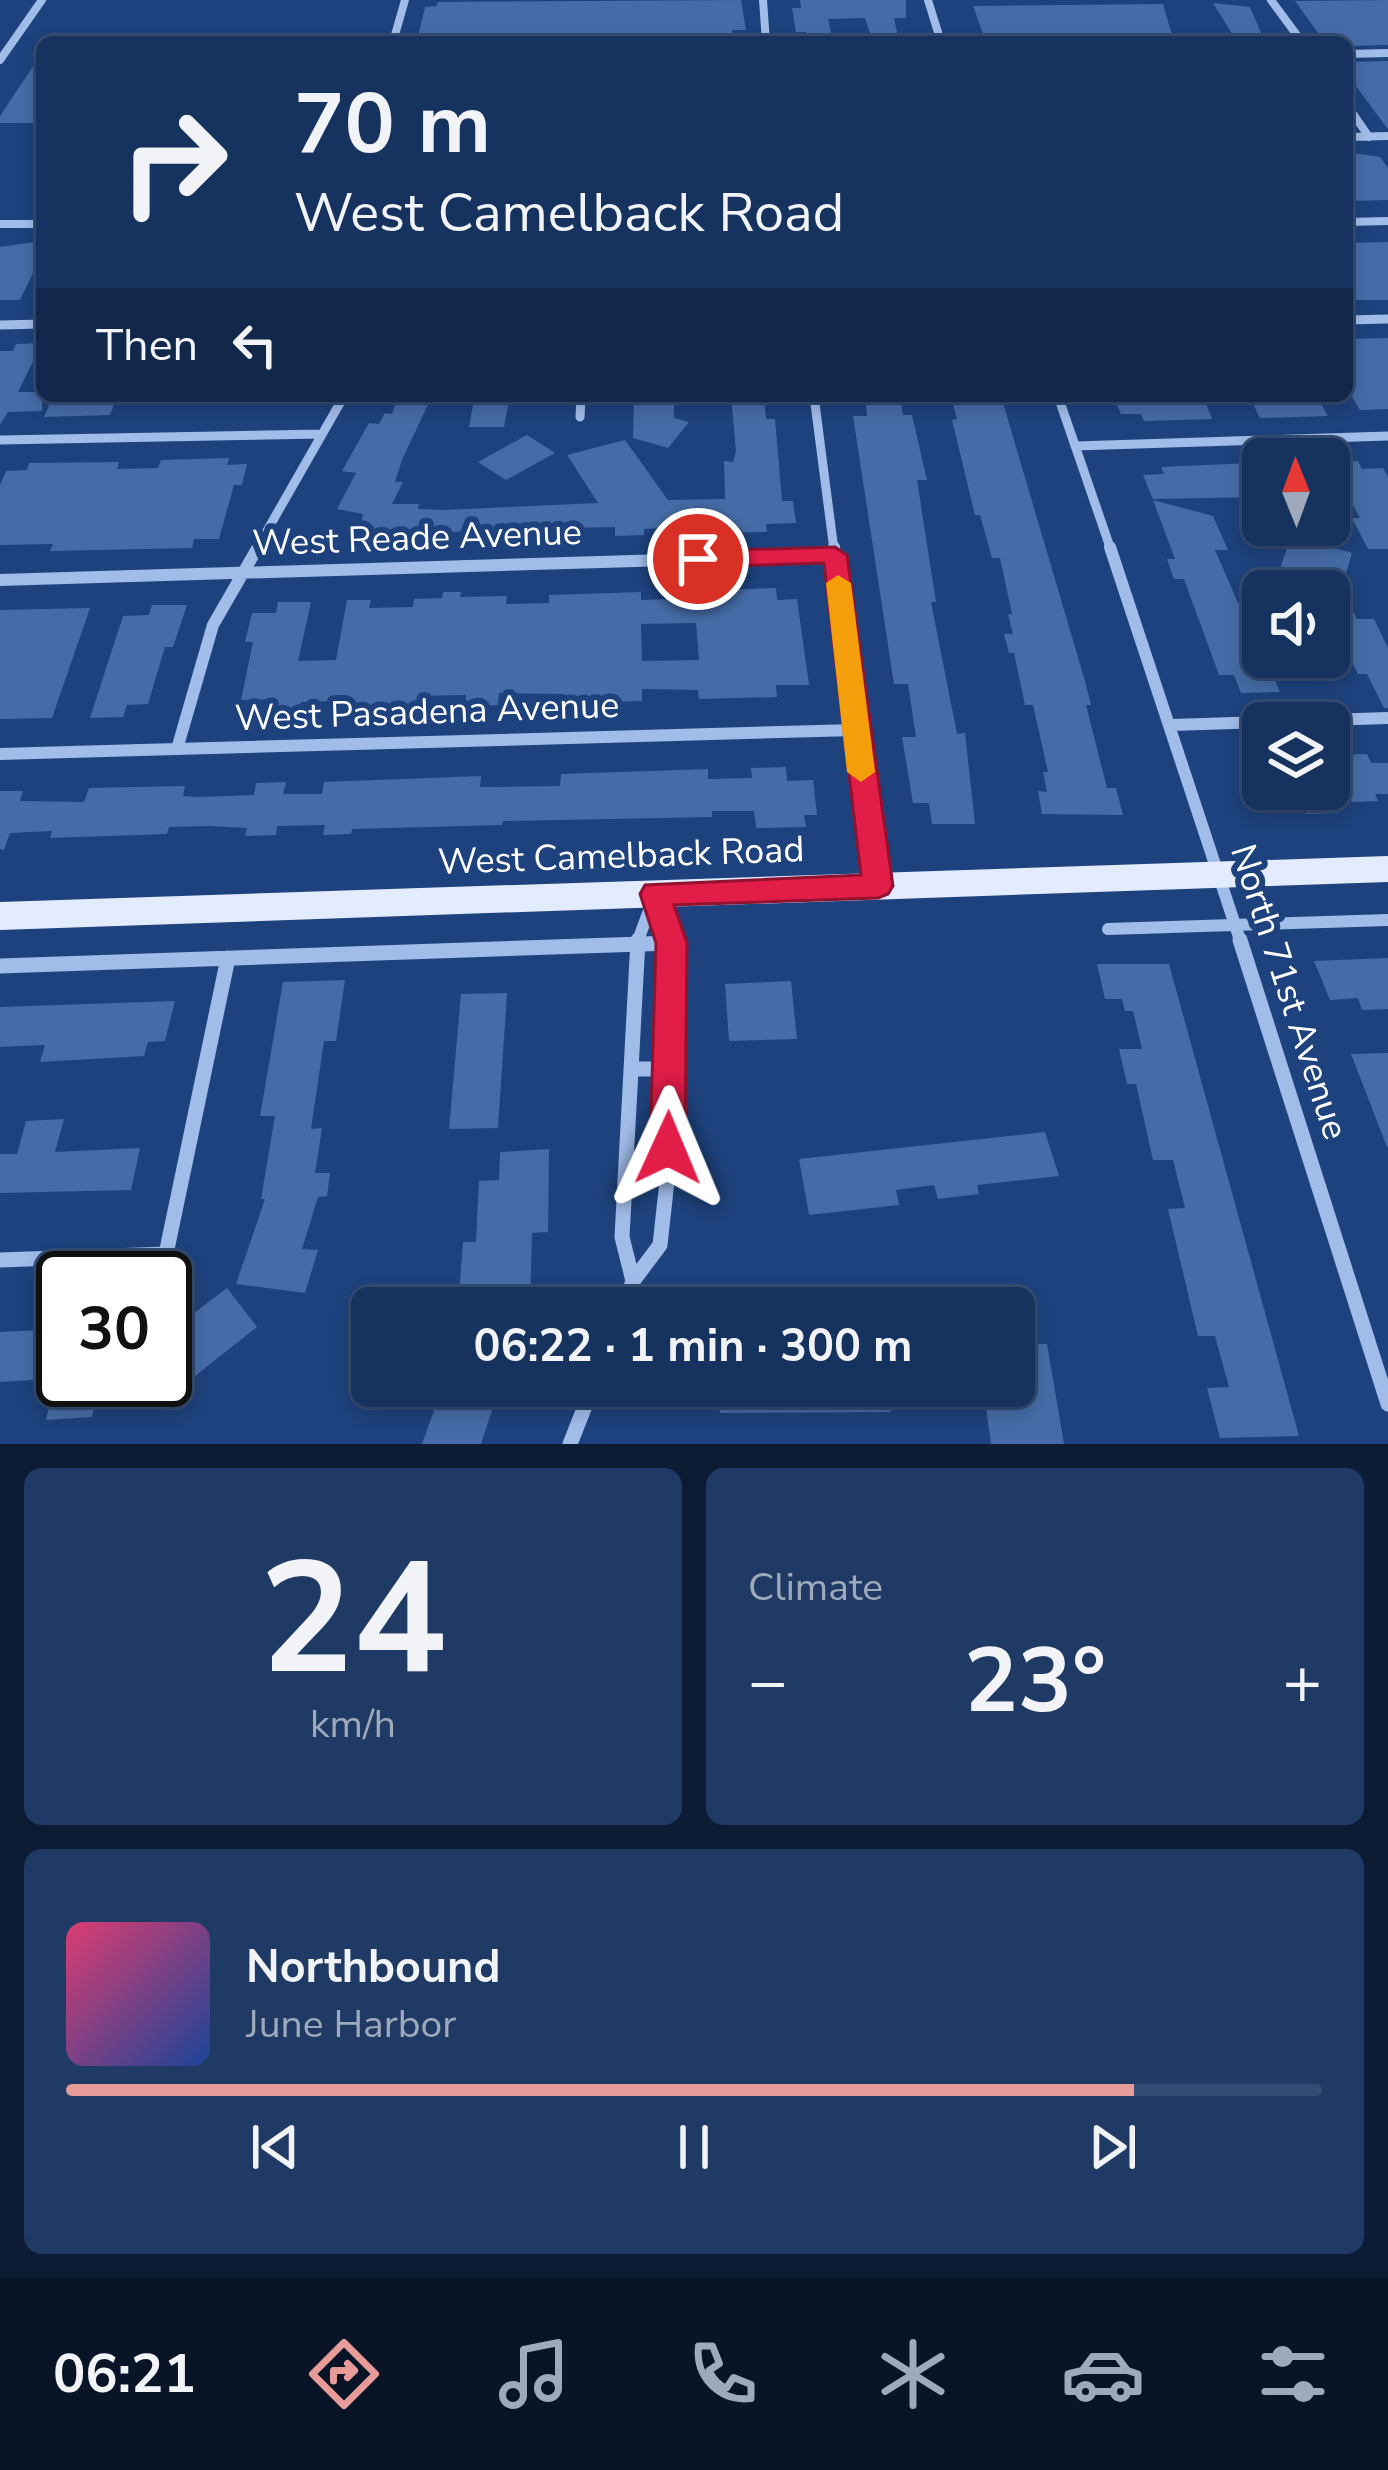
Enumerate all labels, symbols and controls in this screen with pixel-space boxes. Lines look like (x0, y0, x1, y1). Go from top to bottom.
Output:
text: 70 m (294, 67, 491, 182)
icon: right (96, 84, 252, 240)
text: West Camelback Road (294, 176, 844, 250)
icon: left (222, 312, 288, 378)
text: Then (96, 315, 198, 376)
north arrow (1242, 438, 1350, 546)
map controls (1242, 438, 1350, 810)
street label: West Reade Avenue (252, 508, 582, 568)
pin (647, 508, 749, 610)
icon: arrive (665, 526, 731, 592)
button: sound (1242, 570, 1350, 678)
street label: West Pasadena Avenue (234, 681, 620, 743)
button: layers (1242, 702, 1350, 810)
street label: West Camelback Road (437, 825, 805, 887)
street label: North 71st Avenue (1218, 838, 1360, 1146)
position arrow (605, 1085, 731, 1211)
speed limit sign: 30 (36, 1251, 192, 1407)
text: 06:22 · 1 min · 300 m (473, 1316, 913, 1377)
text: 24 (259, 1513, 447, 1726)
text: Climate (748, 1561, 883, 1614)
text: 23° (964, 1620, 1106, 1743)
text: − (748, 1637, 788, 1727)
text: + (1282, 1637, 1322, 1727)
text: km/h (310, 1698, 396, 1751)
text: Northbound (246, 1937, 500, 1998)
text: June Harbor (246, 1998, 456, 2051)
icon: previous (242, 2114, 308, 2180)
icon: pause (661, 2114, 727, 2180)
icon: next (1080, 2114, 1146, 2180)
icon: directions (302, 2332, 386, 2416)
icon: music (492, 2332, 576, 2416)
icon: phone (681, 2332, 765, 2416)
icon: climate (871, 2332, 955, 2416)
icon: car (1061, 2332, 1145, 2416)
icon: filters (1251, 2332, 1335, 2416)
text: 06:21 (53, 2337, 196, 2411)

